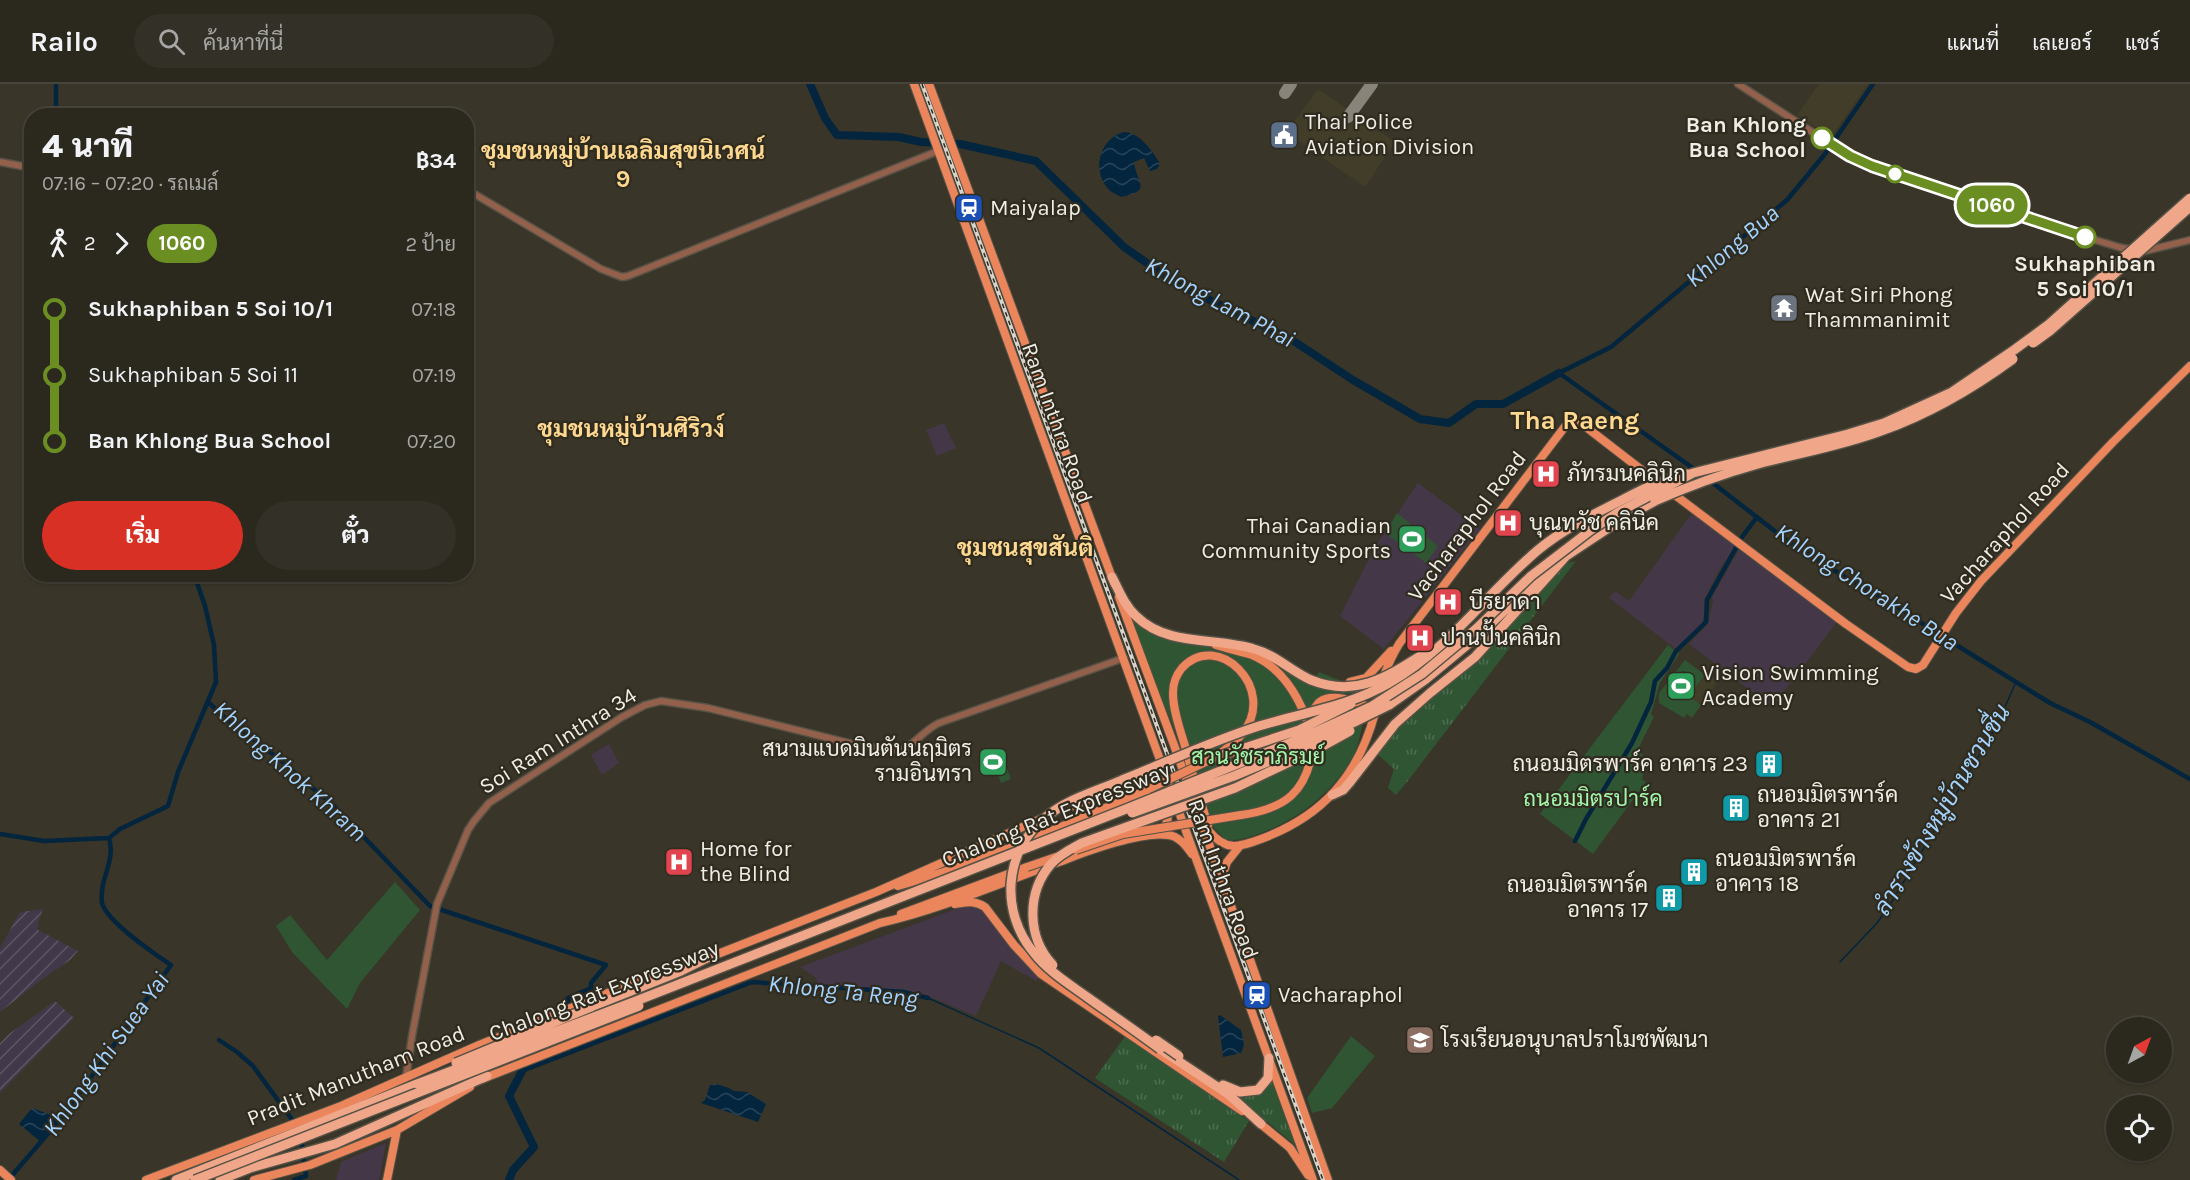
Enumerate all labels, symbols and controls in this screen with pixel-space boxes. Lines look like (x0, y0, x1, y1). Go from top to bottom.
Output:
search box (134, 14, 554, 68)
text: Railo (30, 25, 98, 58)
icon: search (155, 25, 188, 58)
text: ค้นหาที่นี่ (203, 30, 283, 56)
text: แผนที่ (1947, 31, 1999, 55)
text: เลเยอร์ (2032, 31, 2092, 55)
text: แชร์ (2125, 31, 2160, 55)
place label: Thai Police Aviation Division (1305, 109, 1474, 160)
place label: Ban Khlong Bua School (1686, 112, 1806, 163)
public building icon: Thai Police Aviation Division (1268, 119, 1300, 151)
text: 4 นาที (42, 127, 133, 165)
marker: Ban Khlong Bua School (1811, 127, 1833, 149)
district label: ชุมชนหมู่บ้านเฉลิมสุขนิเวศน์ 9 (481, 135, 766, 193)
text: ฿34 (416, 148, 456, 174)
unlabelled marker (1886, 165, 1904, 183)
text: 07:16 – 07:20 · รถเมล์ (42, 172, 219, 195)
line badge: 1060 (1950, 186, 2034, 224)
station icon: Maiyalap (953, 192, 985, 224)
text: 1060 (1969, 193, 2015, 217)
place label: Maiyalap (990, 195, 1081, 221)
water label: Khlong Bua (1680, 199, 1784, 293)
marker: Sukhaphiban 5 Soi 10/1 (2074, 226, 2096, 248)
icon: walk (42, 227, 75, 260)
icon: forward (105, 227, 138, 260)
text: 1060 (159, 231, 205, 255)
text: 2 (84, 232, 96, 255)
text: 2 ป้าย (405, 233, 456, 256)
water label: Khlong Lam Phai (1140, 251, 1300, 353)
place label: Sukhaphiban 5 Soi 10/1 (2014, 251, 2156, 302)
place label: Wat Siri Phong Thammanimit (1805, 282, 1953, 333)
temple icon: Wat Siri Phong Thammanimit (1768, 292, 1800, 324)
text: Sukhaphiban 5 Soi 10/1 (88, 296, 333, 322)
text: 07:18 (411, 298, 456, 321)
street label: Ram Inthra Road (1016, 339, 1098, 507)
text: Sukhaphiban 5 Soi 11 (88, 362, 298, 388)
text: 07:19 (412, 364, 456, 387)
district label: Tha Raeng (1511, 405, 1639, 436)
district label: ชุมชนหมู่บ้านศิริวง์ (537, 413, 725, 446)
text: Ban Khlong Bua School (88, 428, 331, 454)
text: 07:20 (407, 430, 456, 453)
street label: Vacharaphol Road (1402, 446, 1532, 606)
street label: Vacharaphol Road (1935, 457, 2075, 609)
hospital icon: ภัทรมนคลินิก (1530, 458, 1562, 490)
place label: ภัทรมนคลินิก (1567, 460, 1686, 487)
button: เริ่ม (42, 501, 243, 570)
button: ตั๋ว (255, 501, 456, 570)
hospital icon: บุณทวัช คลินิค (1492, 507, 1524, 539)
place label: บุณทวัช คลินิค (1529, 509, 1659, 538)
place label: Thai Canadian Community Sports (1201, 513, 1391, 564)
water label: Khlong Chorakhe Bua (1770, 517, 1964, 657)
sports icon: Thai Canadian Community Sports (1396, 523, 1428, 555)
district label: ชุมชนสุขสันติ (957, 533, 1093, 565)
hospital icon: บีรยาดา (1432, 586, 1464, 618)
place label: บีรยาดา (1469, 588, 1541, 615)
place label: ปานปั้นคลินิก (1441, 619, 1561, 651)
hospital icon: ปานปั้นคลินิก (1404, 622, 1436, 654)
place label: Vision Swimming Academy (1702, 660, 1879, 711)
sports icon: Vision Swimming Academy (1665, 670, 1697, 702)
street label: Soi Ram Inthra 34 (475, 682, 641, 800)
water label: Khlong Khok Khram (208, 695, 372, 847)
water label: ลำรางข้างหมู่บ้านชวนชื่น (1862, 696, 2019, 922)
place label: สนามแบดมินตันนฤมิตร รามอินทรา (762, 735, 972, 787)
park label: สวนวัชราภิรมย์ (1191, 742, 1325, 770)
sports icon: สนามแบดมินตันนฤมิตร รามอินทรา (977, 746, 1009, 778)
building icon: ถนอมมิตรพาร์ค อาคาร 23 (1753, 748, 1785, 780)
place label: ถนอมมิตรพาร์ค อาคาร 23 (1512, 749, 1748, 777)
street label: Chalong Rat Expressway (938, 757, 1174, 873)
place label: ถนอมมิตรพาร์ค อาคาร 21 (1757, 780, 1898, 833)
park label: ถนอมมิตรปาร์ค (1523, 784, 1663, 812)
building icon: ถนอมมิตรพาร์ค อาคาร 21 (1720, 792, 1752, 824)
street label: Ram Inthra Road (1182, 795, 1264, 963)
place label: Home for the Blind (700, 836, 791, 887)
place label: ถนอมมิตรพาร์ค อาคาร 18 (1715, 844, 1856, 897)
hospital icon: Home for the Blind (663, 846, 695, 878)
building icon: ถนอมมิตรพาร์ค อาคาร 18 (1678, 856, 1710, 888)
place label: ถนอมมิตรพาร์ค อาคาร 17 (1507, 870, 1648, 923)
building icon: ถนอมมิตรพาร์ค อาคาร 17 (1653, 882, 1685, 914)
street label: Chalong Rat Expressway (485, 935, 723, 1047)
water label: Khlong Khi Suea Yai (37, 967, 175, 1141)
water label: Khlong Ta Reng (767, 969, 920, 1013)
station icon: Vacharaphol (1241, 979, 1273, 1011)
place label: Vacharaphol (1278, 982, 1403, 1008)
north arrow (2106, 1017, 2172, 1083)
map controls (2106, 1017, 2172, 1161)
street label: Pradit Manutham Road (243, 1020, 469, 1132)
school or university icon: โรงเรียนอนุบาลปราโมชพัฒนา (1404, 1024, 1436, 1056)
place label: โรงเรียนอนุบาลปราโมชพัฒนา (1440, 1025, 1708, 1055)
button: locate (2106, 1095, 2172, 1161)

